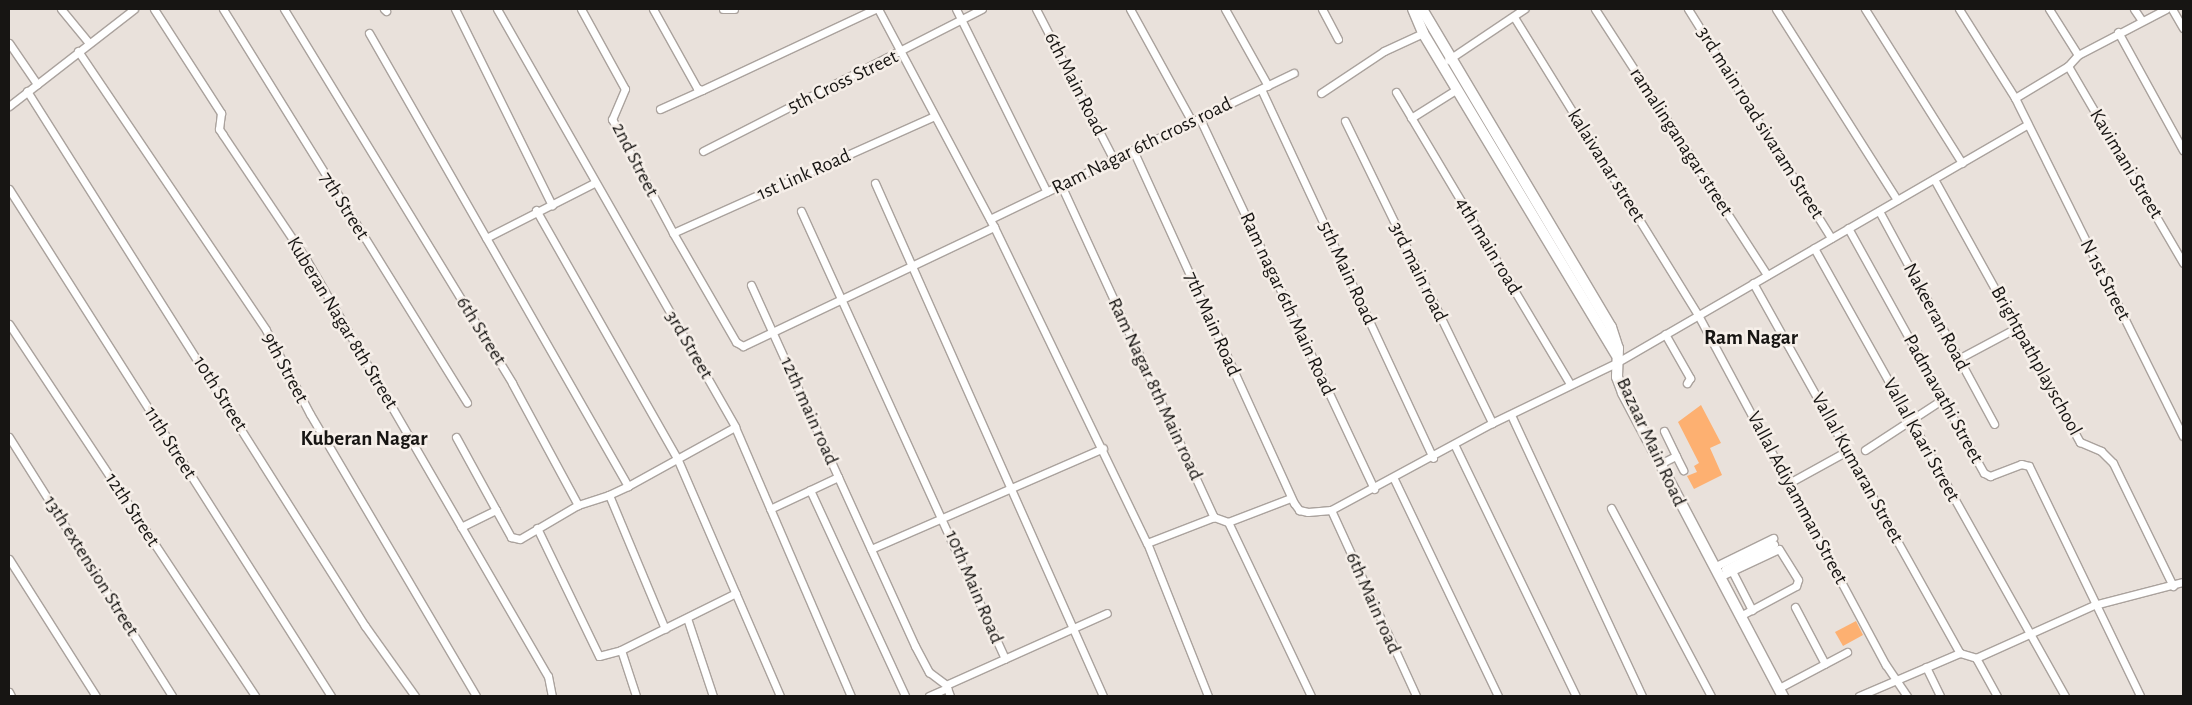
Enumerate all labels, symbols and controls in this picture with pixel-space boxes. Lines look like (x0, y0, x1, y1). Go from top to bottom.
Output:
street label: 3rd main road sivaram Street (1691, 22, 1829, 224)
street label: 6th Main Road (1039, 28, 1111, 140)
street label: 5th Cross Street (784, 45, 902, 119)
street label: ramalinganagar street (1624, 63, 1738, 221)
street label: Ram Nagar 6th cross road (1048, 92, 1236, 200)
street label: kalaivanar street (1562, 105, 1650, 227)
street label: Kavimani Street (2084, 105, 2168, 223)
street label: 2nd Street (606, 119, 664, 201)
street label: 1st Link Road (754, 144, 854, 206)
street label: 7th Street (314, 168, 374, 244)
street label: 4th main road (1450, 193, 1526, 299)
street label: Ram nagar 6th Main Road (1234, 209, 1340, 399)
street label: 5th Main Road (1313, 217, 1381, 329)
street label: 3rd main road (1384, 218, 1452, 326)
street label: Kuberan Nagar 8th Street (281, 233, 403, 413)
street label: N 1st Street (2074, 235, 2136, 325)
street label: Nakeeran Road (1898, 259, 1974, 375)
street label: 7th Main Road (1178, 268, 1246, 380)
street label: Brightpathplayschool (1985, 282, 2087, 440)
street label: 6th Street (451, 292, 511, 370)
street label: Ram Nagar 8th Main road (1102, 294, 1208, 484)
street label: 3rd Street (660, 306, 718, 384)
district label: Ram Nagar (1704, 325, 1798, 351)
street label: 9th Street (256, 329, 314, 407)
street label: Padmavathi Street (1898, 330, 1988, 468)
street label: 10th Street (187, 352, 253, 436)
street label: 12th main road (775, 353, 843, 469)
street label: Bazaar Main Road (1611, 374, 1691, 510)
street label: Vallal Kaari Street (1877, 374, 1965, 506)
street label: Vallal Kumaran Street (1806, 389, 1908, 547)
street label: 11th Street (138, 402, 202, 484)
street label: Vallal Adiyamman Street (1741, 408, 1853, 588)
district label: Kuberan Nagar (300, 426, 428, 452)
street label: 12th Street (99, 469, 165, 551)
street label: 13th extension Street (38, 491, 144, 641)
street label: 10th Main Road (939, 527, 1009, 647)
street label: 6th Main road (1340, 549, 1406, 657)

